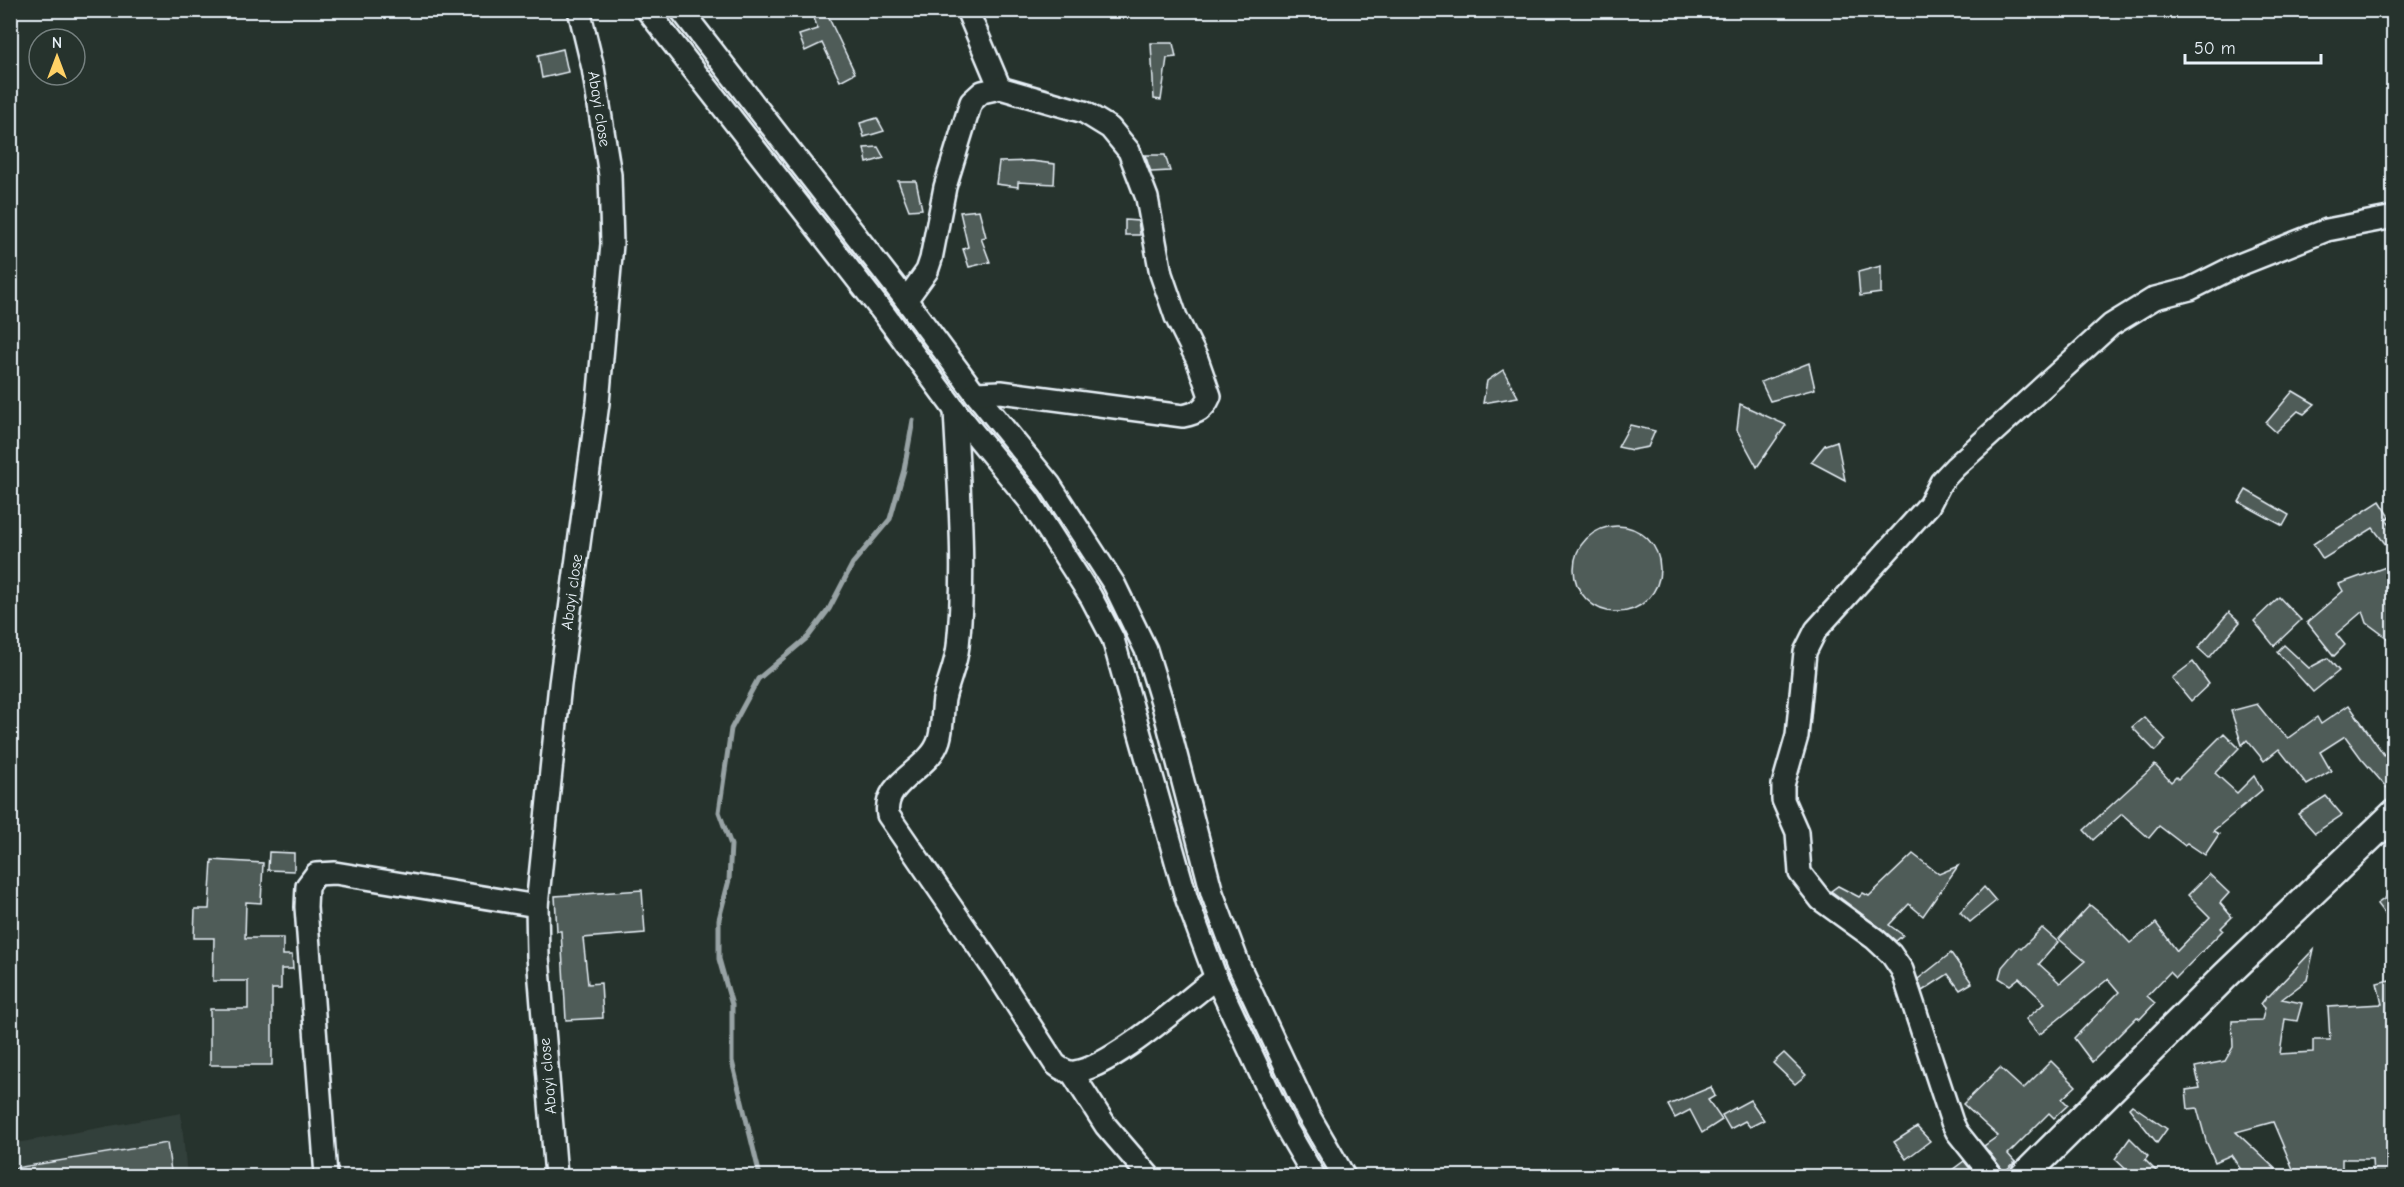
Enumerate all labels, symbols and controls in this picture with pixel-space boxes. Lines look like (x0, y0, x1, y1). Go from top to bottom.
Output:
north arrow (27, 27, 87, 87)
scale bar (2185, 27, 2322, 65)
text: N (52, 34, 62, 52)
text: 50 m (2194, 38, 2236, 59)
street label: Abayi close (584, 70, 614, 148)
street label: Abayi close (558, 553, 586, 631)
street label: Abayi close (536, 1037, 560, 1115)

